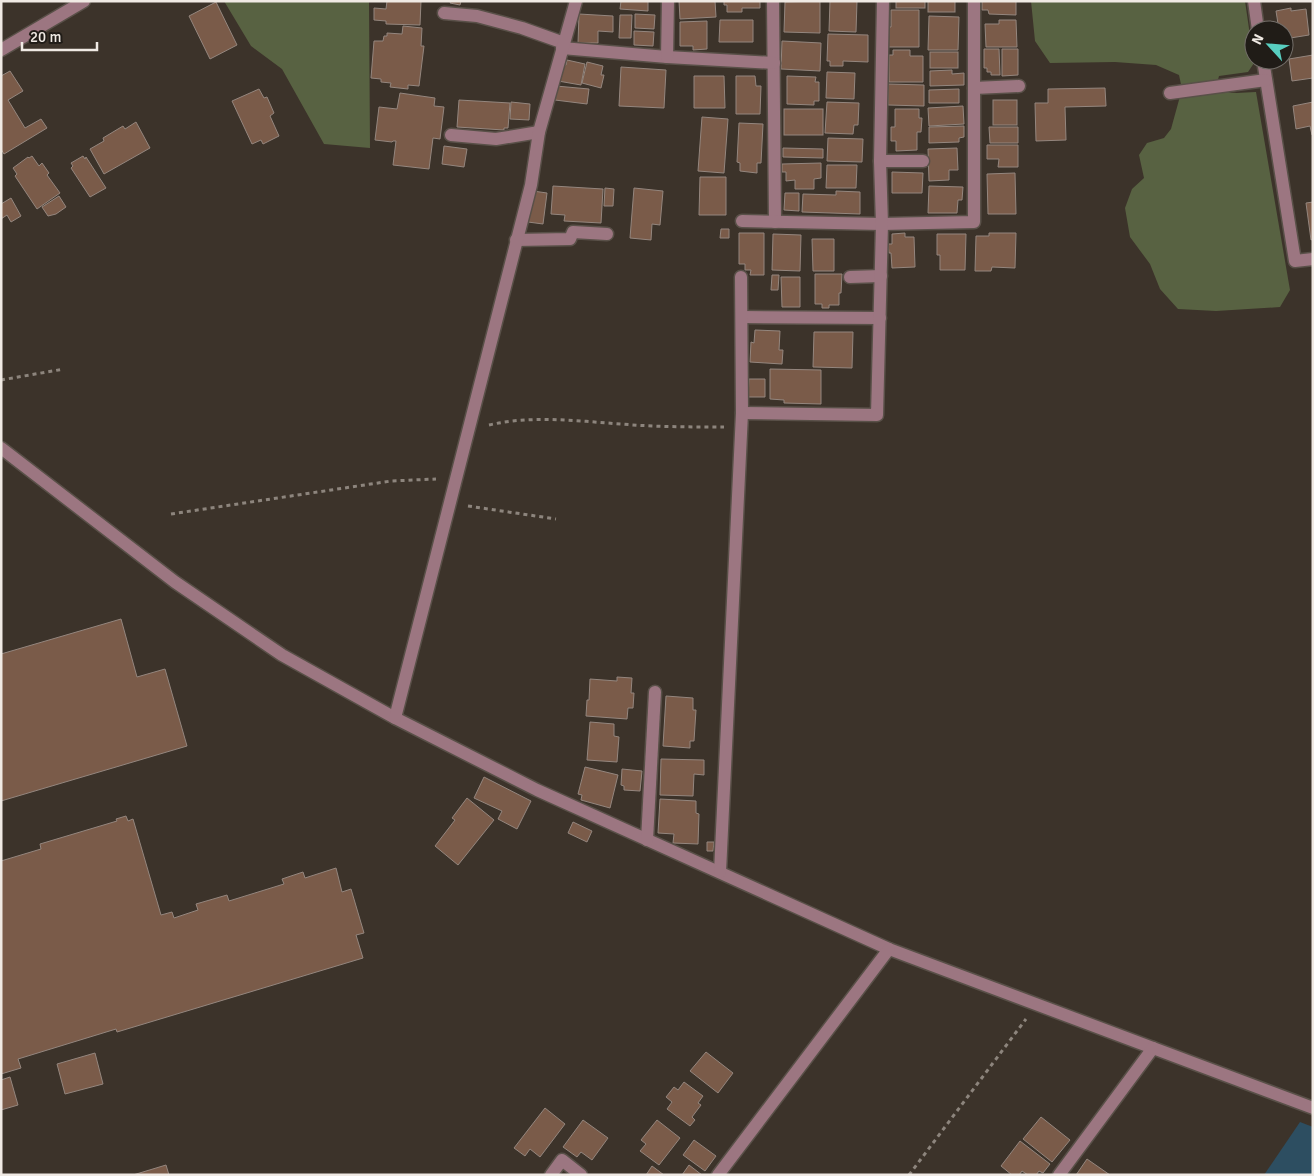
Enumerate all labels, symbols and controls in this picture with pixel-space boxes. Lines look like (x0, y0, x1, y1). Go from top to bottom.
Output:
scale bar (22, 20, 98, 52)
north arrow (1244, 20, 1294, 70)
text: 20 m (30, 28, 61, 46)
text: N (1248, 31, 1268, 48)

